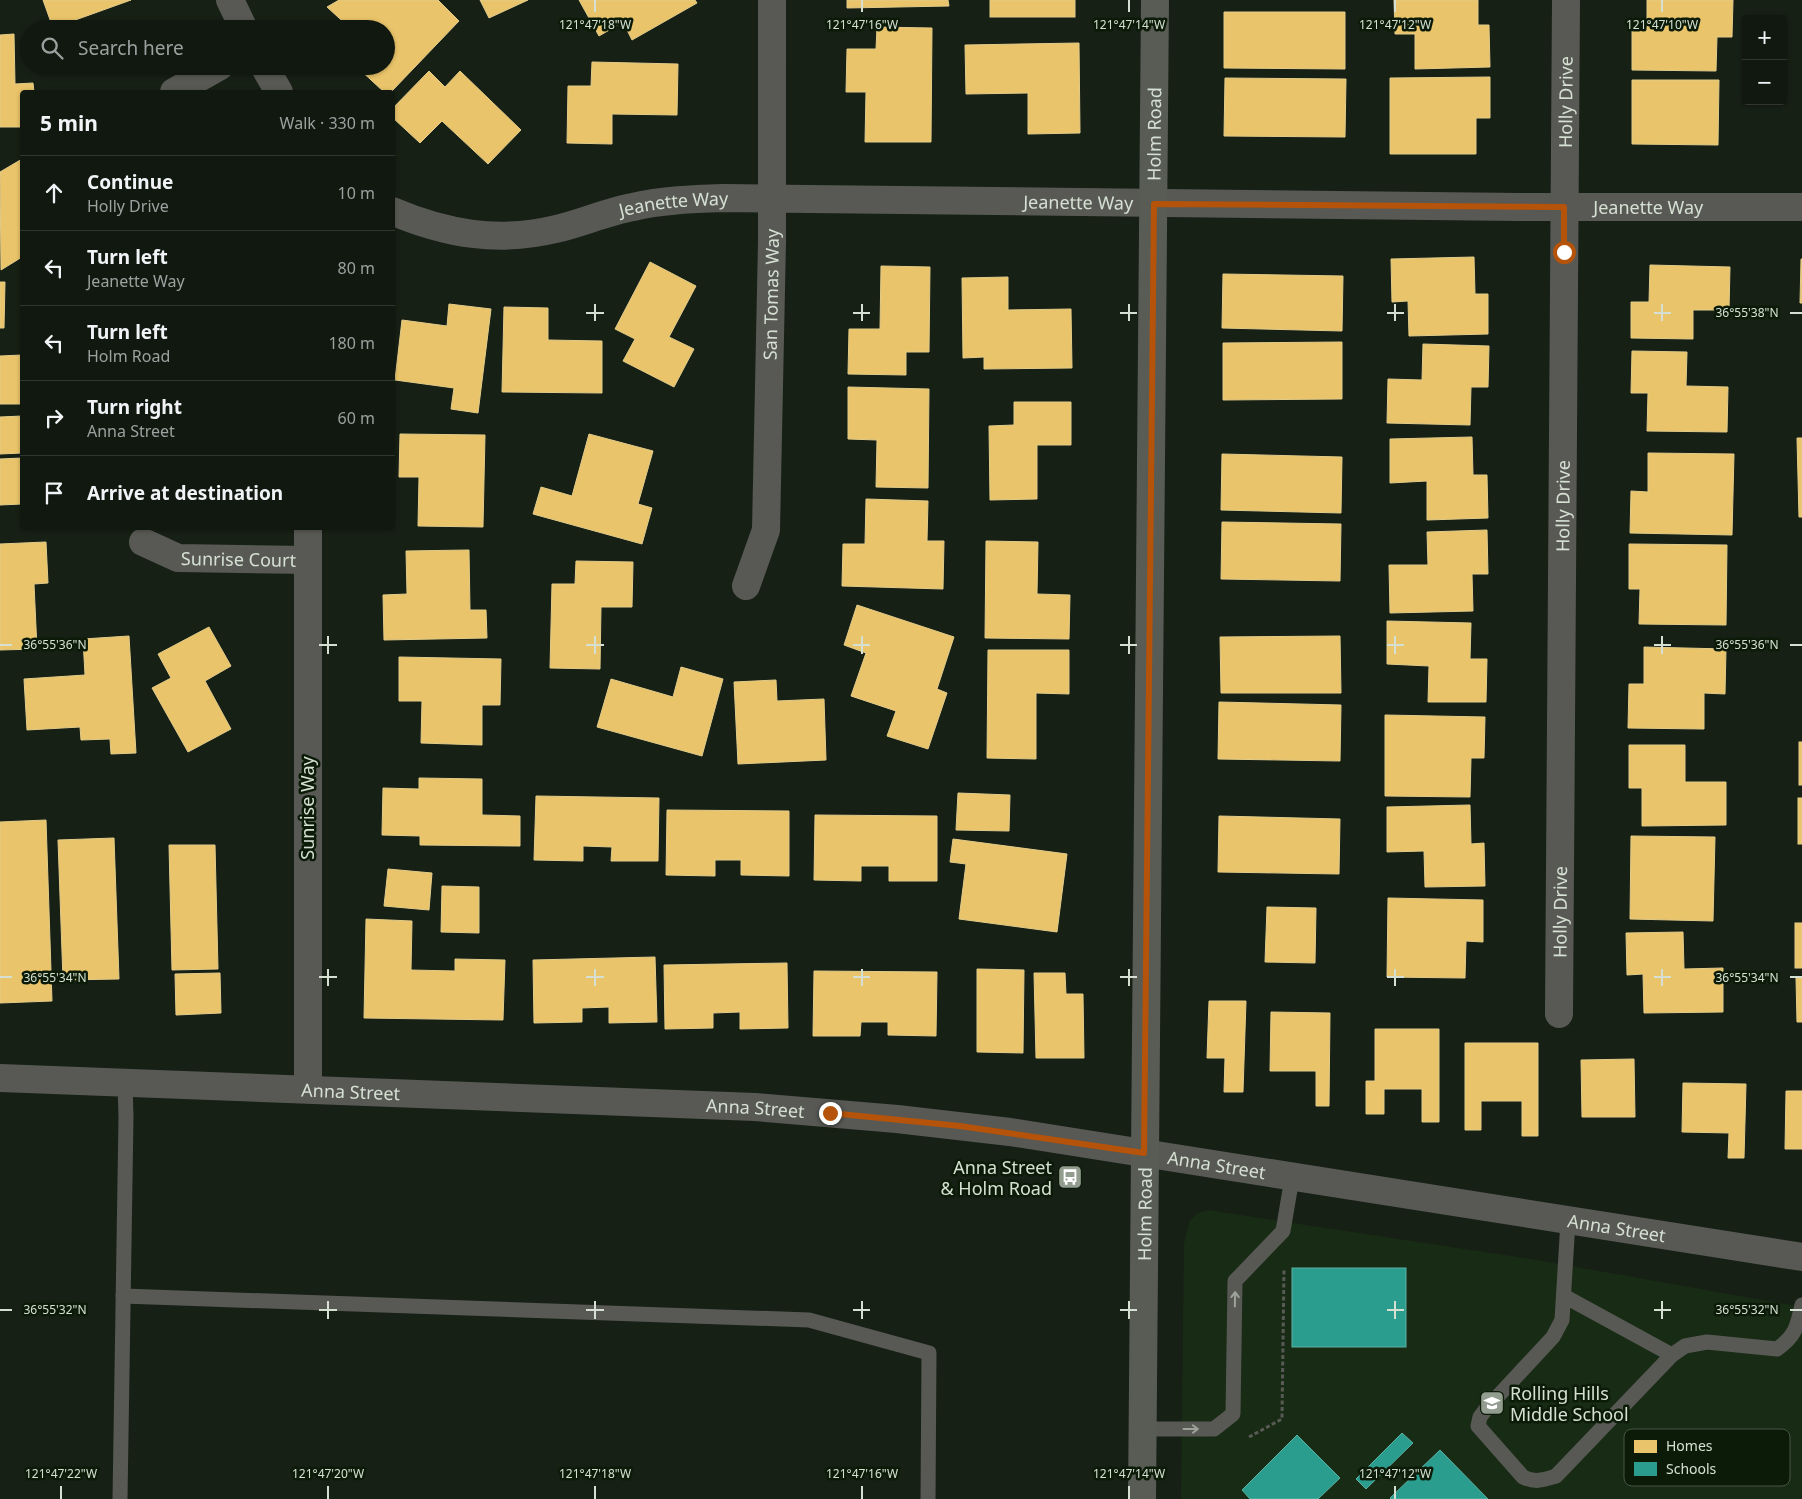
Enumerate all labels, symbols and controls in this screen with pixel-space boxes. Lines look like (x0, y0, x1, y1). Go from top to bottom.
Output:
map controls (1742, 15, 1787, 105)
button: + (1742, 15, 1787, 60)
text: 121°47'18"W (559, 16, 631, 33)
text: 121°47'16"W (826, 16, 898, 33)
text: 121°47'14"W (1093, 16, 1165, 33)
text: 121°47'12"W (1359, 16, 1431, 33)
text: 121°47'10"W (1626, 16, 1698, 33)
search box (20, 20, 395, 75)
icon: search (38, 34, 66, 62)
text: Search here (78, 35, 184, 61)
street label: Holly Drive (1553, 56, 1578, 148)
button: − (1742, 60, 1787, 105)
street label: Holm Road (1141, 87, 1166, 181)
text: 5 min (40, 109, 98, 137)
text: Walk · 330 m (280, 112, 375, 134)
text: Continue (87, 169, 173, 195)
icon: ahead (40, 179, 68, 207)
text: 10 m (338, 182, 375, 204)
street label: Jeanette Way (614, 186, 729, 222)
street label: Jeanette Way (1021, 189, 1134, 215)
text: Holly Drive (87, 195, 169, 217)
street label: Jeanette Way (1591, 195, 1704, 219)
street label: San Tomas Way (758, 228, 784, 360)
route start (1553, 241, 1576, 264)
text: Turn left (87, 244, 168, 270)
icon: left (40, 254, 68, 282)
text: 80 m (338, 257, 375, 279)
text: Jeanette Way (87, 270, 185, 292)
text: 36°55'38"N (1715, 304, 1779, 321)
text: Turn left (87, 319, 168, 345)
icon: left (40, 329, 68, 357)
text: 180 m (328, 332, 375, 354)
text: Holm Road (87, 345, 170, 367)
text: Turn right (87, 394, 182, 420)
icon: right (40, 404, 68, 432)
text: 60 m (338, 407, 375, 429)
text: Anna Street (87, 420, 175, 442)
street label: Holly Drive (1550, 460, 1575, 552)
icon: arrive (40, 479, 68, 507)
text: Arrive at destination (87, 480, 283, 506)
street label: Sunrise Court (181, 546, 297, 572)
text: 36°55'36"N (23, 636, 87, 653)
text: 36°55'36"N (1715, 636, 1779, 653)
street label: Sunrise Way (295, 756, 319, 860)
street label: Holly Drive (1547, 866, 1572, 958)
text: 36°55'34"N (23, 969, 87, 986)
text: 36°55'34"N (1715, 969, 1779, 986)
street label: Anna Street (301, 1078, 401, 1105)
street label: Anna Street (706, 1093, 806, 1123)
route end (819, 1102, 842, 1125)
street label: Anna Street (1166, 1145, 1268, 1184)
place label: Anna Street & Holm Road (941, 1155, 1052, 1200)
bus stop icon: Anna Street & Holm Road (1057, 1164, 1083, 1190)
street label: Holm Road (1132, 1167, 1157, 1261)
street label: Anna Street (1566, 1208, 1668, 1247)
one-way arrow (1230, 1291, 1240, 1307)
text: 36°55'32"N (23, 1301, 87, 1318)
text: 36°55'32"N (1715, 1301, 1779, 1318)
place label: Rolling Hills Middle School (1510, 1381, 1629, 1426)
school or university icon: Rolling Hills Middle School (1479, 1390, 1505, 1416)
one-way arrow (1183, 1424, 1199, 1434)
legend (1624, 1429, 1790, 1486)
text: Homes (1666, 1436, 1713, 1455)
text: Schools (1666, 1459, 1717, 1478)
text: 121°47'22"W (25, 1465, 97, 1482)
text: 121°47'20"W (292, 1465, 364, 1482)
text: 121°47'18"W (559, 1465, 631, 1482)
text: 121°47'16"W (826, 1465, 898, 1482)
text: 121°47'14"W (1093, 1465, 1165, 1482)
text: 121°47'12"W (1359, 1465, 1431, 1482)

